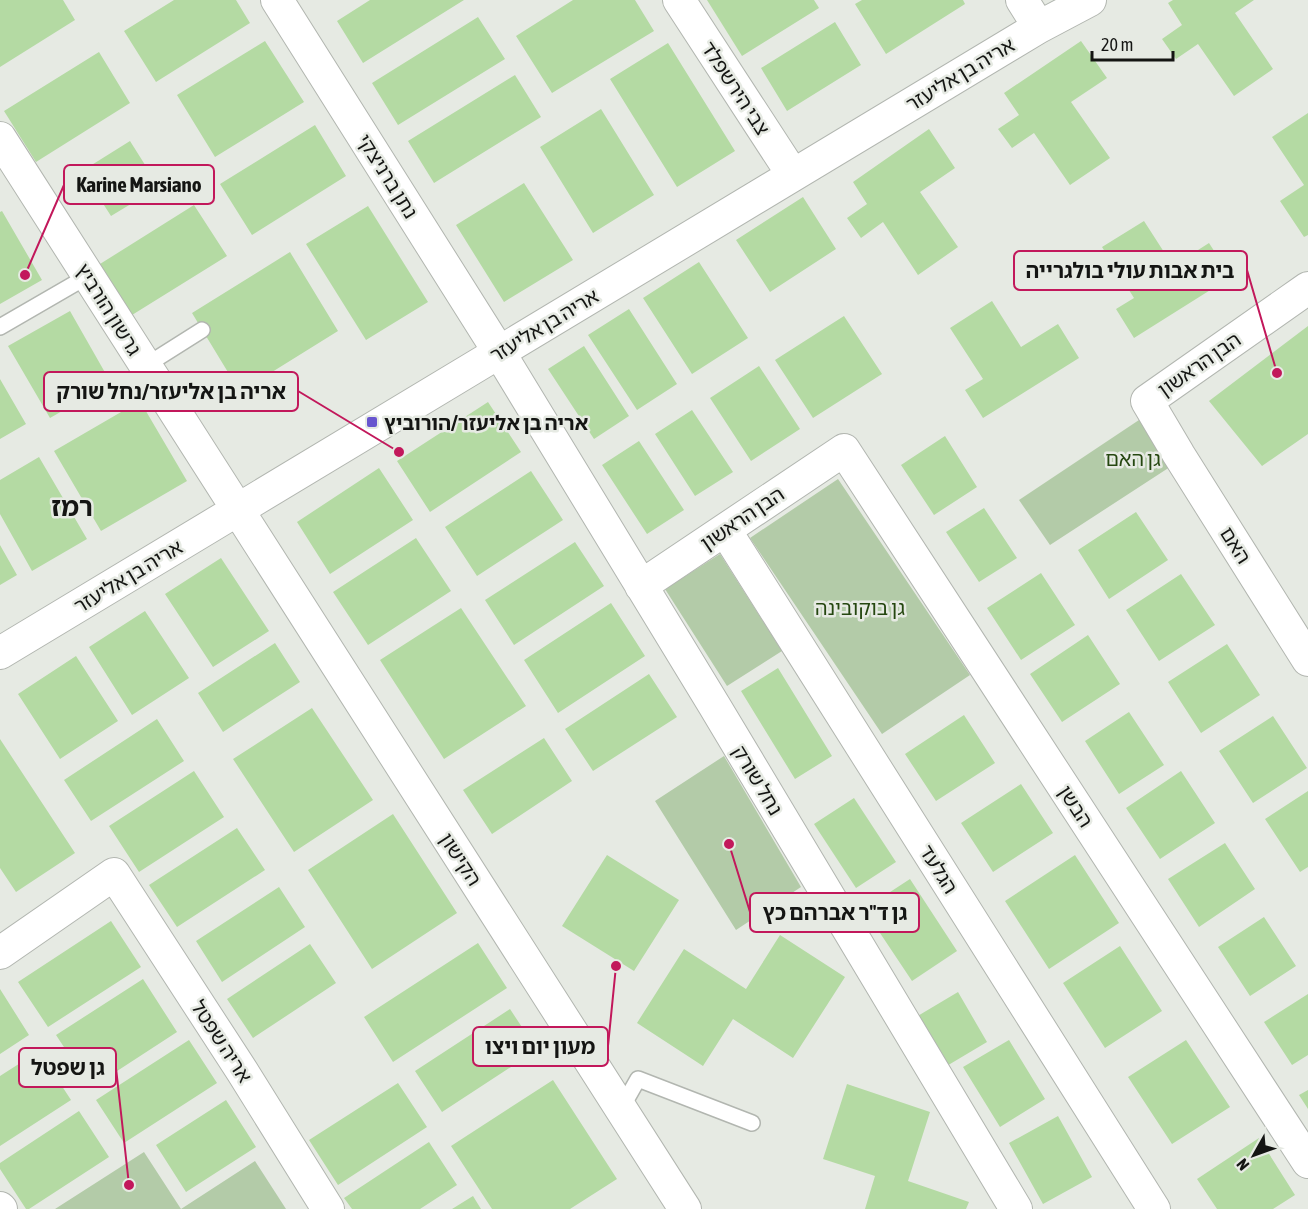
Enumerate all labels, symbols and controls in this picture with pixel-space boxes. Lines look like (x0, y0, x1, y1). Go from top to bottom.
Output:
scale bar (1092, 24, 1173, 62)
street label: אריה בן אליעזר (902, 33, 1018, 115)
text: 20 m (1101, 34, 1133, 55)
street label: צבי הירשפלד (697, 37, 775, 139)
street label: נתן ברניצקי (353, 130, 423, 222)
callout: Karine Marsiano (64, 165, 214, 204)
text: Karine Marsiano (76, 172, 202, 196)
callout: בית אבות עולי בולגרייה (1014, 251, 1247, 290)
text: בית אבות עולי בולגרייה (1025, 258, 1235, 282)
street label: גרשון הורביץ (72, 259, 147, 360)
street label: אריה בן אליעזר (486, 284, 602, 366)
street label: הבן הראשון (1153, 327, 1245, 401)
callout: אריה בן אליעזר/נחל שורק (44, 372, 298, 411)
text: אריה בן אליעזר/נחל שורק (56, 379, 286, 403)
place label: אריה בן אליעזר/הורוביץ (384, 411, 588, 434)
marker: אריה בן אליעזר/הורוביץ (365, 415, 379, 429)
park label: גן האם (1105, 447, 1161, 470)
street label: הבן הראשון (696, 482, 788, 554)
district label: רמז (51, 492, 93, 522)
street label: האם (1216, 522, 1256, 568)
street label: אריה בן אליעזר (70, 535, 186, 617)
park label: גן בוקובינה (815, 596, 906, 619)
street label: נחל שורק (728, 741, 788, 819)
street label: הבשן (1054, 781, 1098, 831)
street label: הקישון (436, 828, 486, 890)
street label: הגלעד (915, 840, 963, 898)
callout: גן ד"ר אברהם כץ (750, 893, 919, 932)
text: גן ד"ר אברהם כץ (763, 900, 908, 924)
street label: אריה שפטל (187, 996, 257, 1086)
callout: מעון יום ויצו (473, 1027, 608, 1066)
text: מעון יום ויצו (485, 1034, 595, 1058)
callout: גן שפטל (19, 1048, 116, 1087)
text: גן שפטל (31, 1055, 105, 1079)
north arrow (1224, 1125, 1284, 1185)
text: N (1233, 1155, 1252, 1174)

